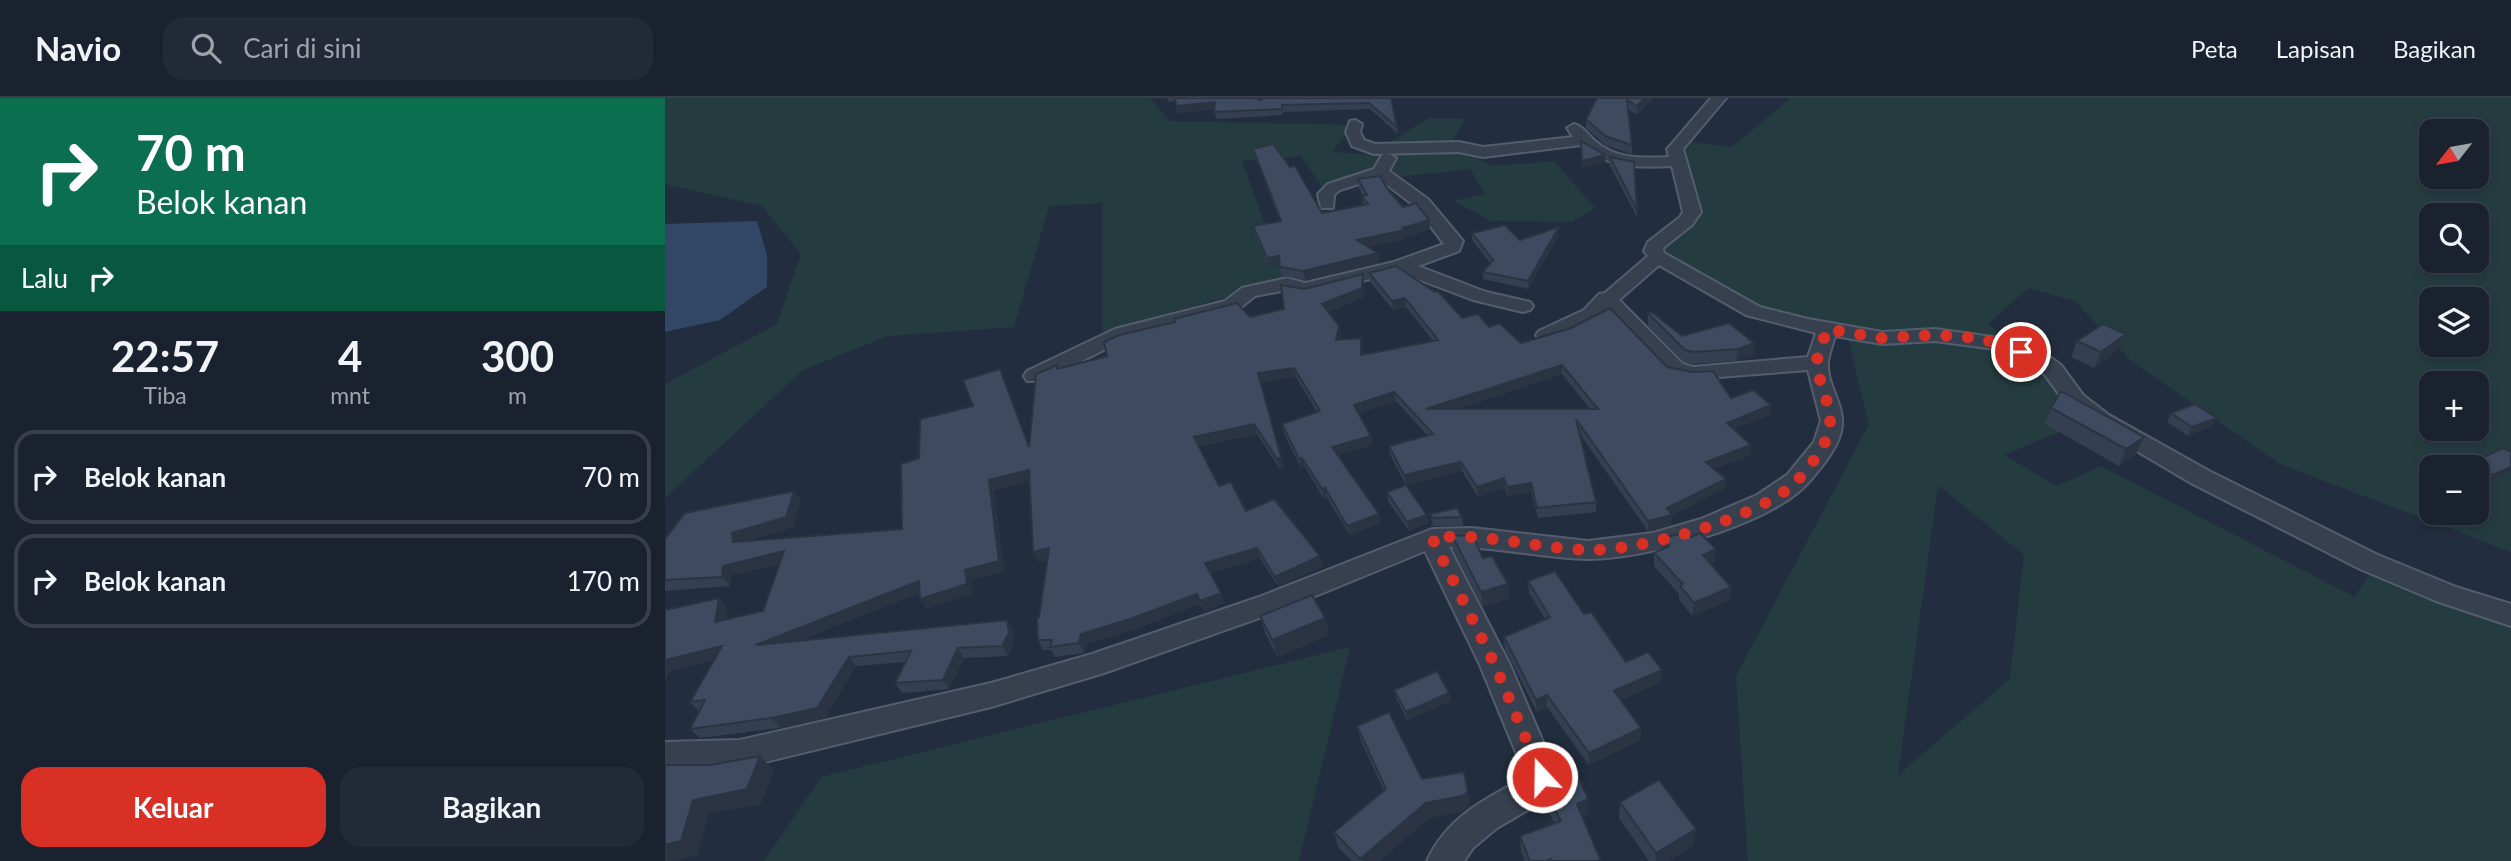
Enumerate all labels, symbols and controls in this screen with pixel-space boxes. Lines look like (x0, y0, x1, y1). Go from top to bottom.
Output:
search box (163, 17, 653, 80)
text: Navio (35, 28, 121, 68)
icon: search (187, 29, 225, 67)
text: Cari di sini (243, 32, 361, 64)
text: Peta (2191, 34, 2238, 63)
text: Lapisan (2276, 34, 2355, 63)
text: Bagikan (2393, 34, 2476, 63)
north arrow (2419, 119, 2489, 189)
map controls (2419, 119, 2489, 525)
text: 70 m (136, 123, 246, 181)
icon: right (21, 126, 112, 217)
text: Belok kanan (136, 182, 307, 221)
button: search (2419, 203, 2489, 273)
icon: right (82, 259, 120, 297)
text: Lalu (21, 262, 68, 294)
button: layers (2419, 287, 2489, 357)
pin (1991, 322, 2051, 382)
text: 22:57 (111, 331, 219, 381)
text: 4 (338, 331, 362, 381)
text: 300 (481, 331, 554, 381)
icon: arrive (2002, 333, 2040, 371)
button: + (2419, 371, 2489, 441)
text: Tiba (143, 381, 187, 409)
text: mnt (330, 381, 370, 409)
text: m (508, 381, 527, 409)
button: − (2419, 455, 2489, 525)
icon: right (25, 458, 63, 496)
text: Belok kanan (84, 461, 226, 493)
text: 70 m (582, 461, 640, 493)
icon: right (25, 562, 63, 600)
text: Belok kanan (84, 565, 226, 597)
text: 170 m (567, 565, 640, 597)
position arrow (1505, 740, 1579, 814)
button: Keluar (21, 767, 326, 847)
button: Bagikan (340, 767, 644, 847)

